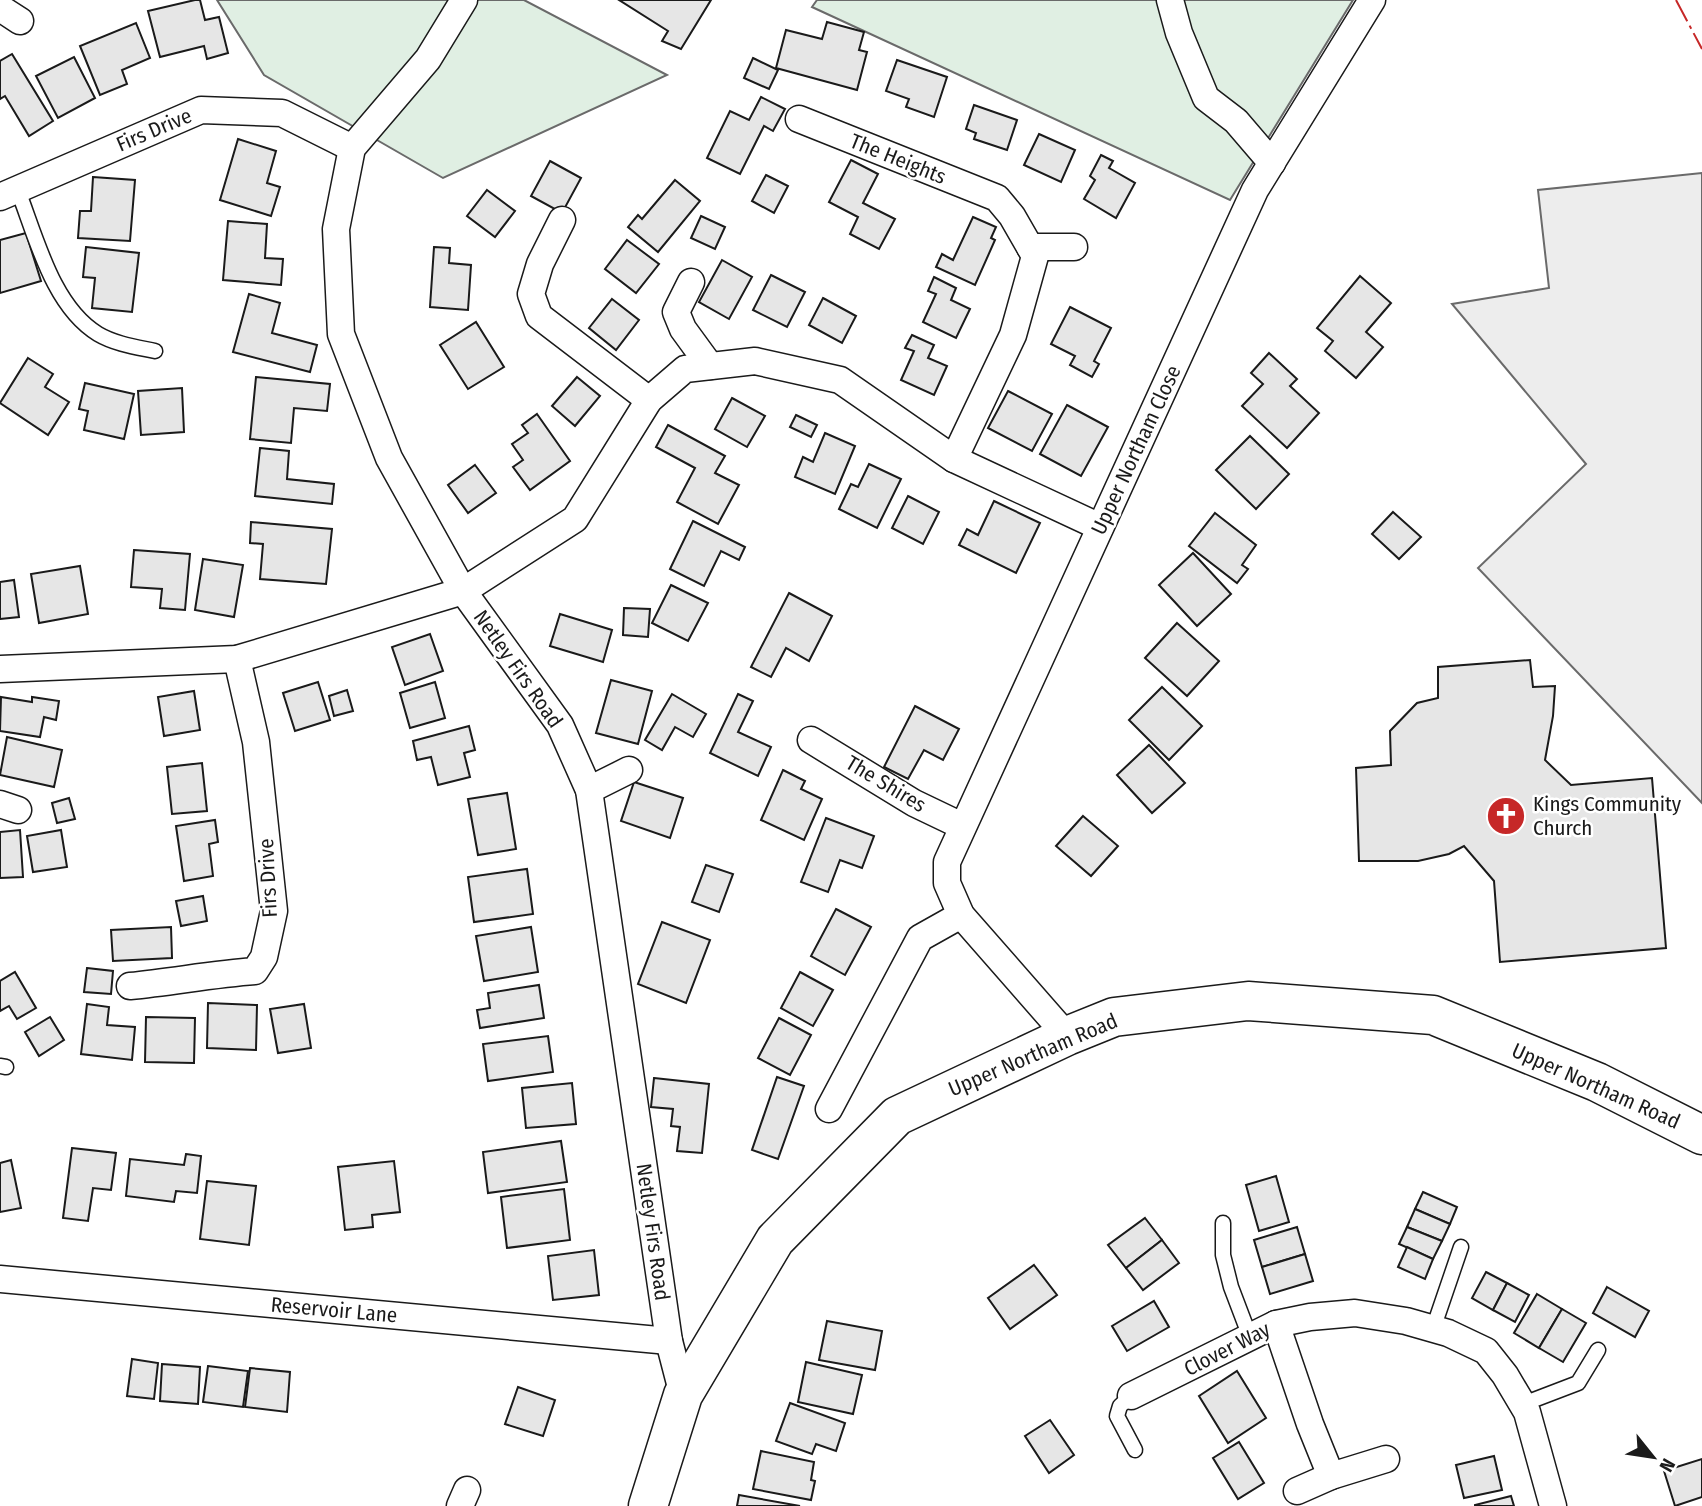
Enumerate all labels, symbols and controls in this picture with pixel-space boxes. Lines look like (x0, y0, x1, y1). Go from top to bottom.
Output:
street label: Firs Drive (112, 103, 196, 157)
street label: The Heights (846, 128, 950, 190)
street label: Upper Northam Close (1085, 361, 1187, 539)
street label: Netley Firs Road (468, 605, 568, 733)
street label: The Shires (841, 750, 931, 818)
place label: Kings Community Church (1533, 791, 1682, 841)
church icon: Kings Community Church (1485, 795, 1527, 837)
street label: Firs Drive (253, 838, 283, 918)
street label: Upper Northam Road (944, 1008, 1122, 1102)
street label: Upper Northam Road (1508, 1037, 1684, 1135)
street label: Netley Firs Road (631, 1162, 675, 1302)
street label: Reservoir Lane (270, 1292, 398, 1328)
street label: Clover Way (1180, 1316, 1275, 1382)
north arrow (1618, 1422, 1688, 1492)
text: N (1654, 1455, 1680, 1476)

